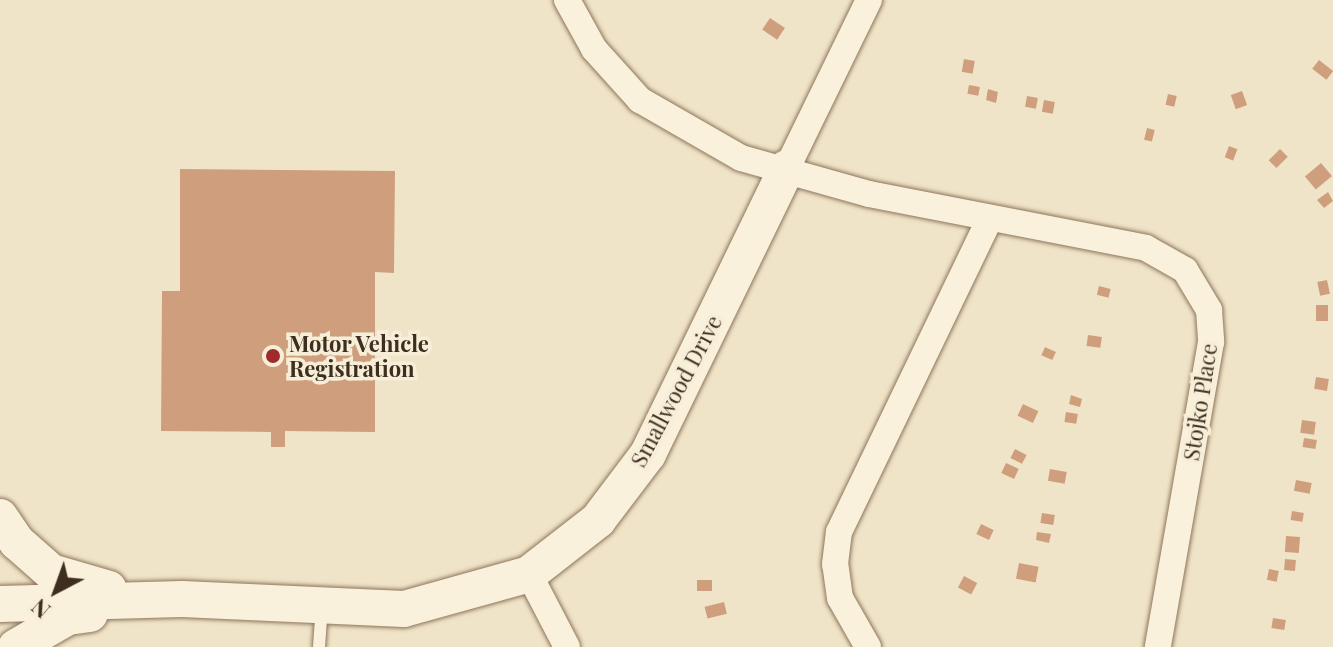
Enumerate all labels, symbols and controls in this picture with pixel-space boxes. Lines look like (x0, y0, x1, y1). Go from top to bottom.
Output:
street label: Smallwood Drive (625, 311, 727, 471)
place label: Motor Vehicle Registration (289, 330, 430, 382)
street label: Stojko Place (1178, 341, 1222, 463)
marker: Motor Vehicle Registration (264, 347, 282, 365)
north arrow (16, 551, 96, 631)
text: N (24, 593, 56, 626)

